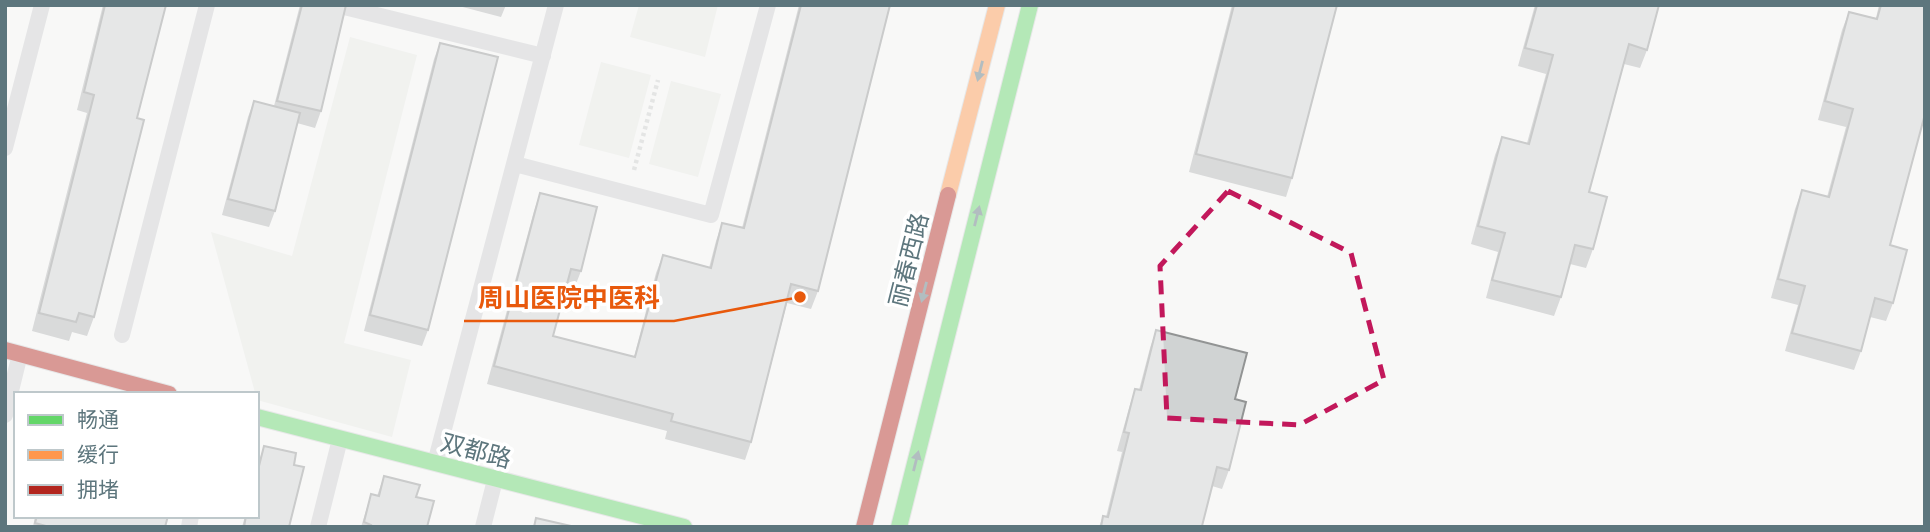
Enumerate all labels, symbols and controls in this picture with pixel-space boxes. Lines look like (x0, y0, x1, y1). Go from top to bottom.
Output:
one-way arrow (974, 61, 985, 83)
one-way arrow (972, 205, 983, 227)
street label: 丽春西路 (883, 210, 934, 310)
callout: 周山医院中医科 (464, 274, 674, 321)
one-way arrow (918, 281, 929, 303)
text: 周山医院中医科 (478, 282, 660, 314)
legend (14, 392, 259, 518)
text: 畅通 (77, 407, 119, 432)
street label: 双都路 (438, 427, 515, 474)
text: 缓行 (77, 442, 119, 467)
one-way arrow (911, 449, 922, 471)
text: 拥堵 (77, 477, 119, 502)

